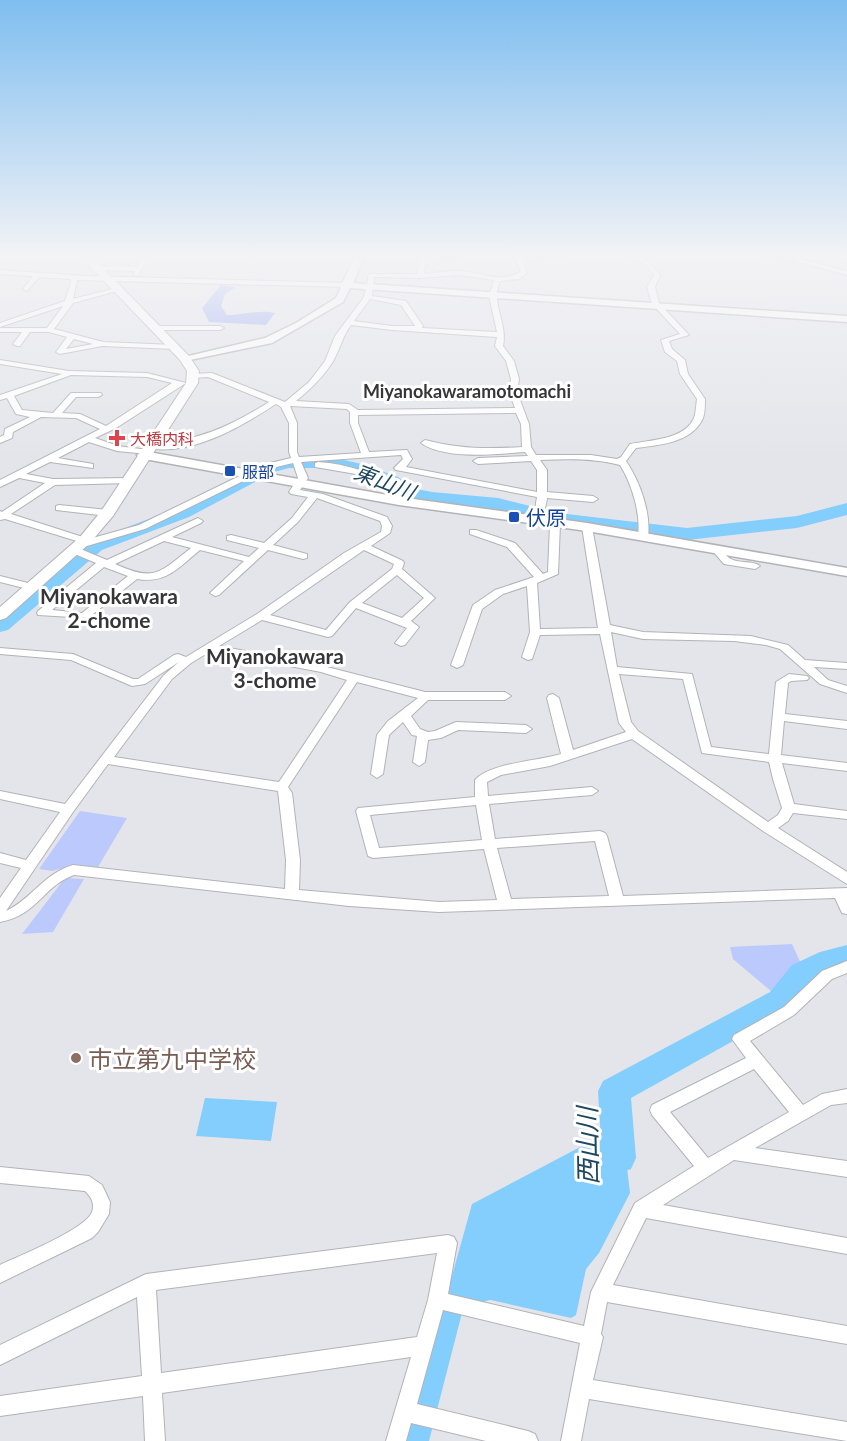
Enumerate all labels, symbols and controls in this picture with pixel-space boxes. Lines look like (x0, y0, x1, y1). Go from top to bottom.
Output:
district label: Miyanokawaramotomachi (363, 380, 571, 402)
marker: 大橋内科 (108, 429, 126, 447)
place label: 大橋内科 (130, 429, 194, 448)
water label: 東山川 (351, 458, 421, 505)
place label: 服部 (242, 462, 274, 481)
marker: 服部 (223, 464, 237, 478)
place label: 伏原 (526, 505, 566, 529)
marker: 伏原 (507, 510, 521, 524)
district label: Miyanokawara 2-chome (40, 583, 178, 632)
district label: Miyanokawara 3-chome (206, 643, 344, 692)
place label: 市立第九中学校 (88, 1044, 256, 1073)
marker: 市立第九中学校 (69, 1051, 83, 1065)
water label: 西山川 (570, 1104, 604, 1185)

